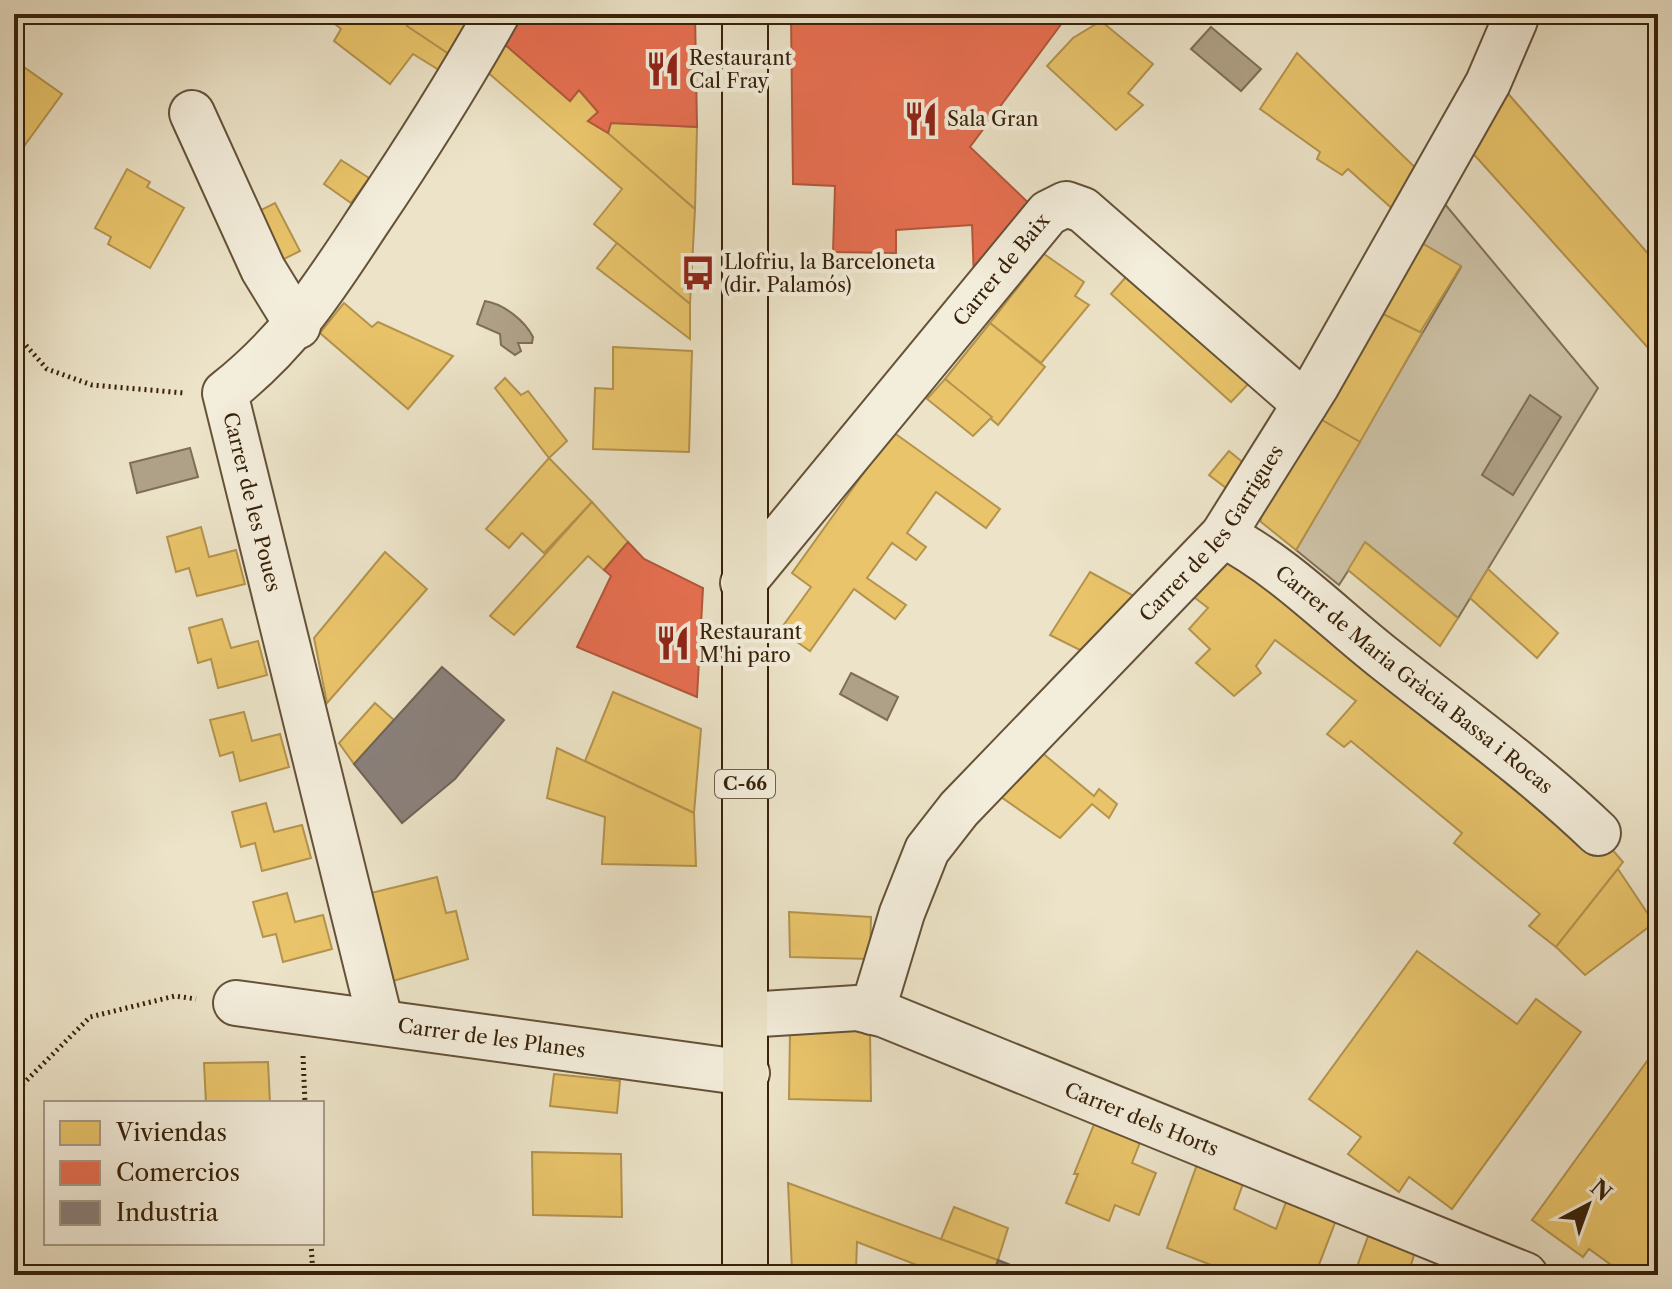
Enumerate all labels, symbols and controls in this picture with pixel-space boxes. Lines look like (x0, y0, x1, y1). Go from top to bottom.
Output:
place label: Restaurant Cal Fray (689, 46, 792, 93)
restaurant icon: Restaurant Cal Fray (644, 50, 682, 88)
restaurant icon: Sala Gran (902, 100, 940, 138)
place label: Sala Gran (947, 107, 1039, 131)
street label: Carrer de Baix (948, 209, 1055, 331)
place label: Llofriu, la Barceloneta (dir. Palamós) (724, 250, 936, 297)
bus stop icon: Llofriu, la Barceloneta (dir. Palamós) (679, 254, 717, 292)
street label: Carrer de les Poues (218, 410, 286, 594)
street label: Carrer de les Garrigues (1134, 440, 1288, 626)
street label: Carrer de Maria Gràcia Bassa i Rocas (1271, 560, 1558, 799)
place label: Restaurant M'hi paro (699, 620, 802, 667)
restaurant icon: Restaurant M'hi paro (654, 624, 692, 662)
road number: C-66 (715, 770, 775, 798)
street label: Carrer de les Planes (396, 1013, 587, 1063)
street label: Carrer dels Horts (1061, 1077, 1222, 1161)
legend (44, 1101, 324, 1245)
text: Viviendas (115, 1118, 227, 1147)
text: Comercios (116, 1158, 240, 1187)
north arrow (1548, 1165, 1628, 1245)
text: N (1585, 1174, 1617, 1207)
text: Industria (116, 1198, 219, 1227)

